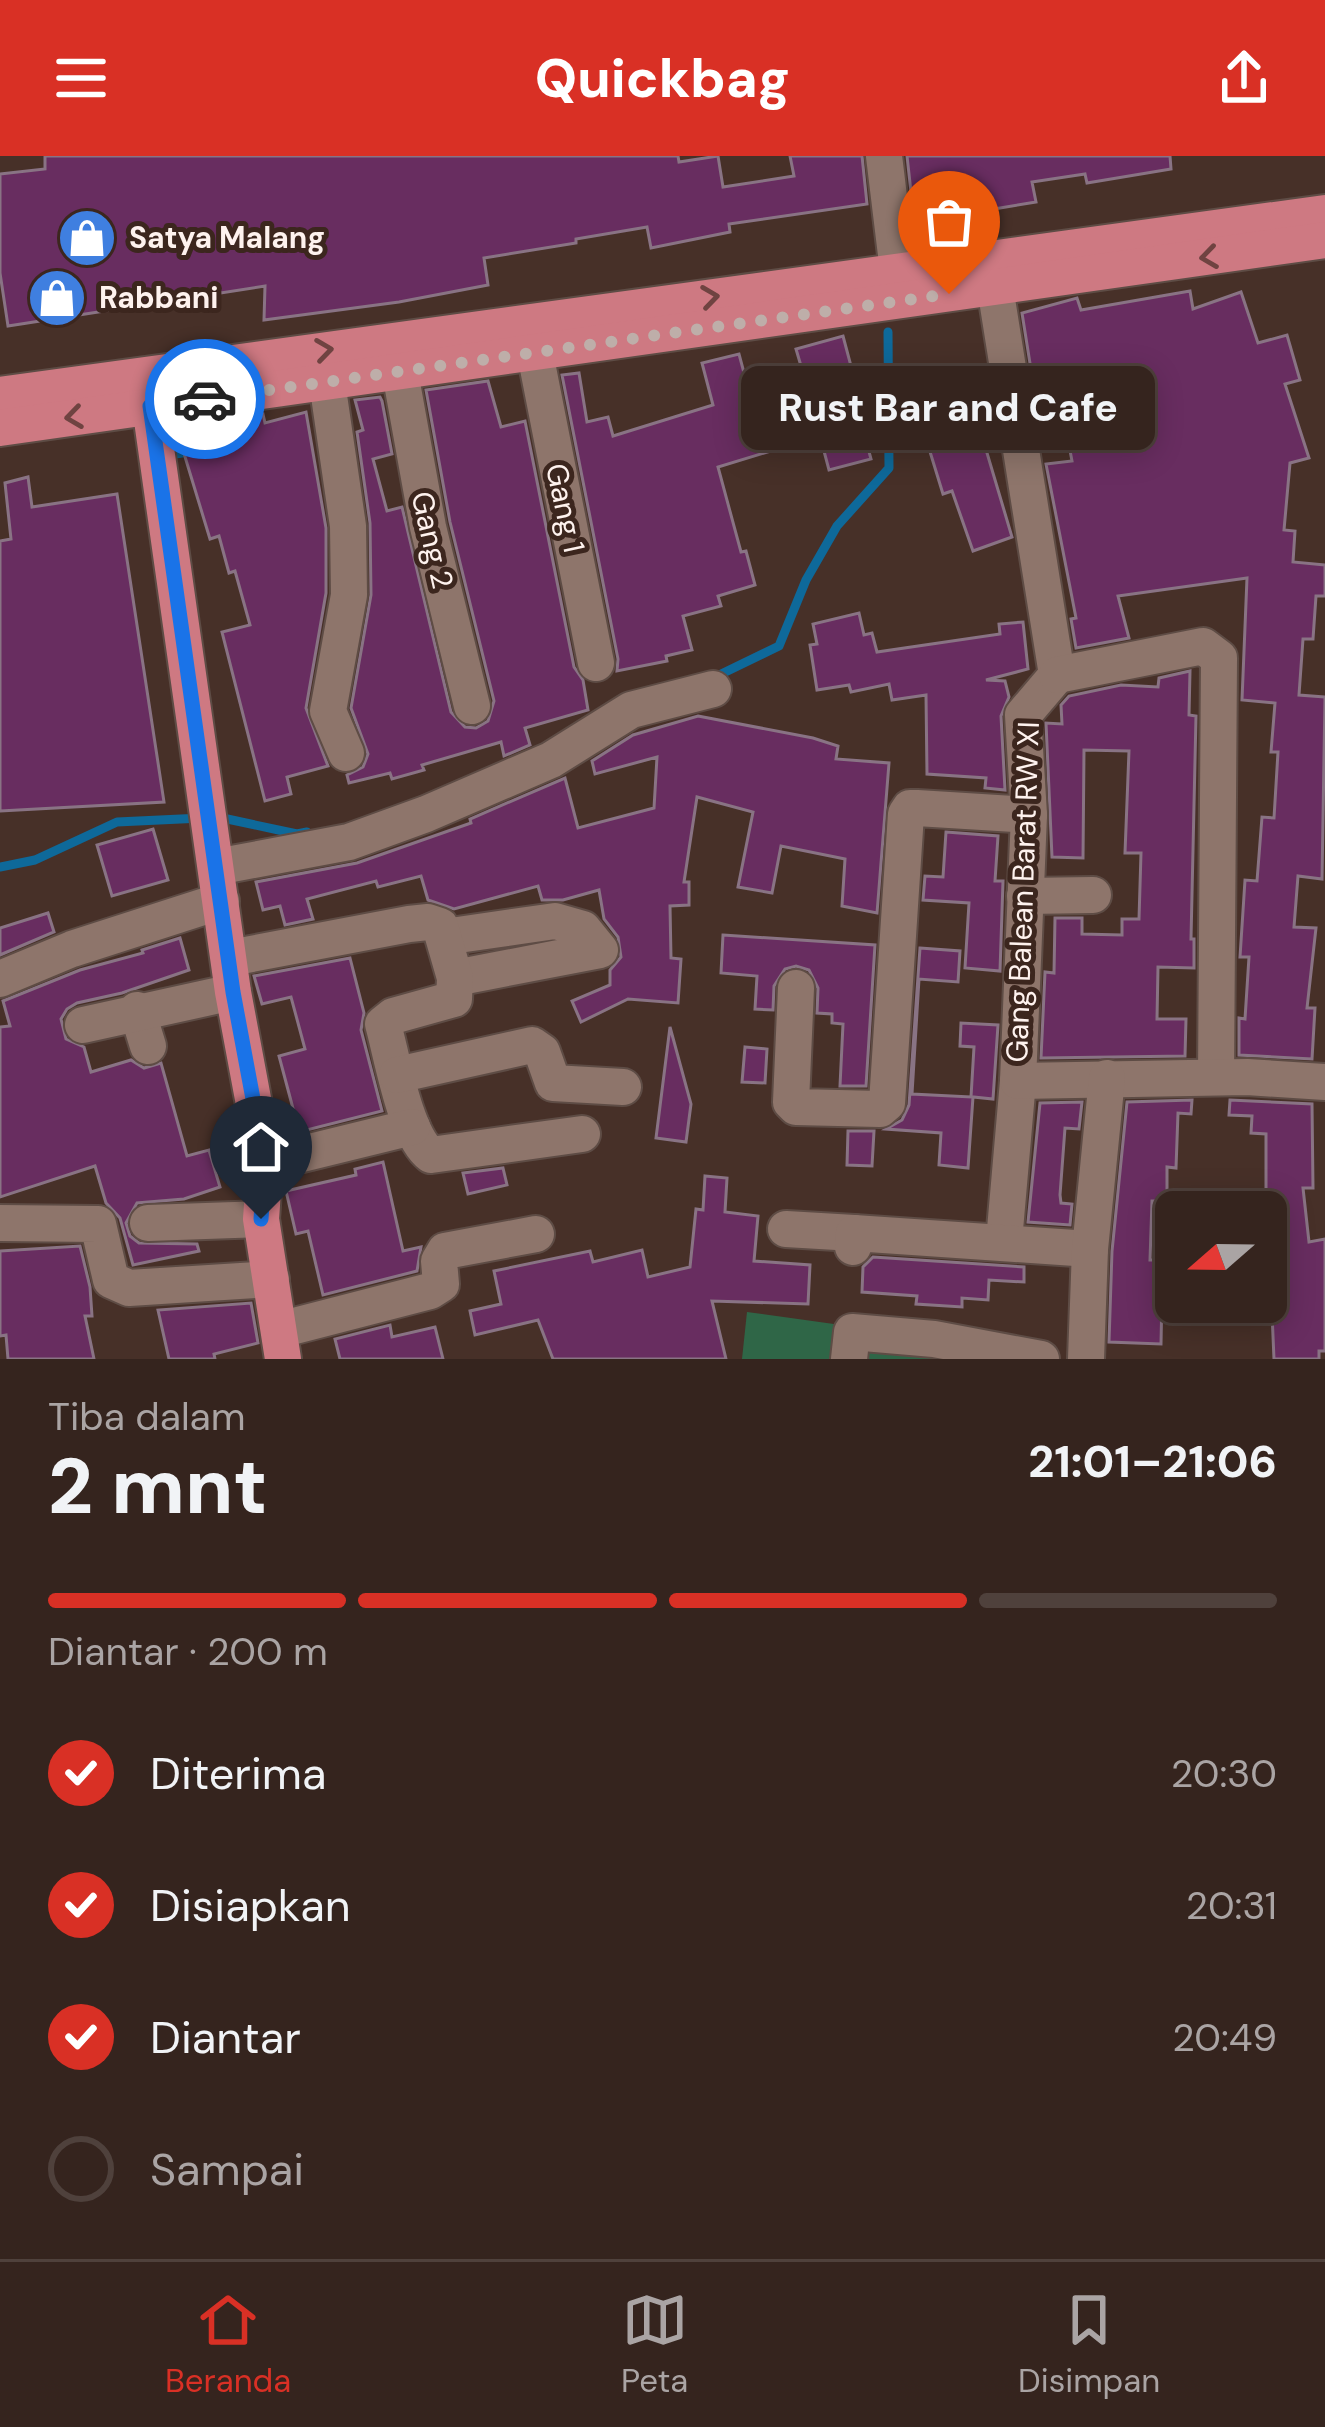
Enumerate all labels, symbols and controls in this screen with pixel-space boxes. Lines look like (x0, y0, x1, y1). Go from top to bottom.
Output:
text: Quickbag (535, 43, 790, 114)
icon: menu (48, 45, 114, 111)
icon: share (1211, 45, 1277, 111)
pin (898, 171, 1000, 294)
icon: bag (916, 189, 982, 255)
shop icon: Satya Malang (56, 207, 118, 269)
place label: Satya Malang (129, 218, 325, 257)
one-way arrow (1199, 243, 1219, 269)
shop icon: Rabbani (26, 267, 88, 329)
place label: Rabbani (99, 278, 219, 317)
one-way arrow (701, 285, 720, 311)
one-way arrow (314, 338, 334, 364)
courier (145, 339, 265, 459)
icon: car (172, 366, 238, 432)
callout: Rust Bar and Cafe (742, 366, 1156, 450)
text: Rust Bar and Cafe (778, 382, 1118, 433)
one-way arrow (65, 403, 84, 429)
street label: Gang 1 (537, 460, 594, 556)
street label: Gang 2 (402, 488, 463, 592)
street label: Gang Balean Barat RW XI (997, 721, 1048, 1063)
pin (210, 1096, 312, 1219)
icon: home (228, 1114, 294, 1180)
north arrow (1155, 1191, 1287, 1323)
map controls (1155, 1191, 1287, 1323)
text: Tiba dalam (48, 1391, 246, 1442)
text: 21:01–21:06 (1028, 1432, 1277, 1491)
text: 2 mnt (48, 1436, 268, 1537)
text: Diantar · 200 m (48, 1626, 328, 1677)
icon: check (48, 1740, 114, 1806)
text: Diterima (150, 1744, 326, 1803)
text: 20:30 (1171, 1748, 1277, 1799)
icon: check (48, 1872, 114, 1938)
text: Disiapkan (150, 1876, 351, 1935)
text: 20:31 (1186, 1880, 1277, 1931)
icon: check (48, 2004, 114, 2070)
text: Diantar (150, 2008, 301, 2067)
text: 20:49 (1172, 2012, 1277, 2063)
text: Sampai (150, 2140, 304, 2199)
tab: Beranda (165, 2287, 291, 2402)
tab: Peta (621, 2287, 688, 2402)
tab: Disimpan (1018, 2287, 1160, 2402)

